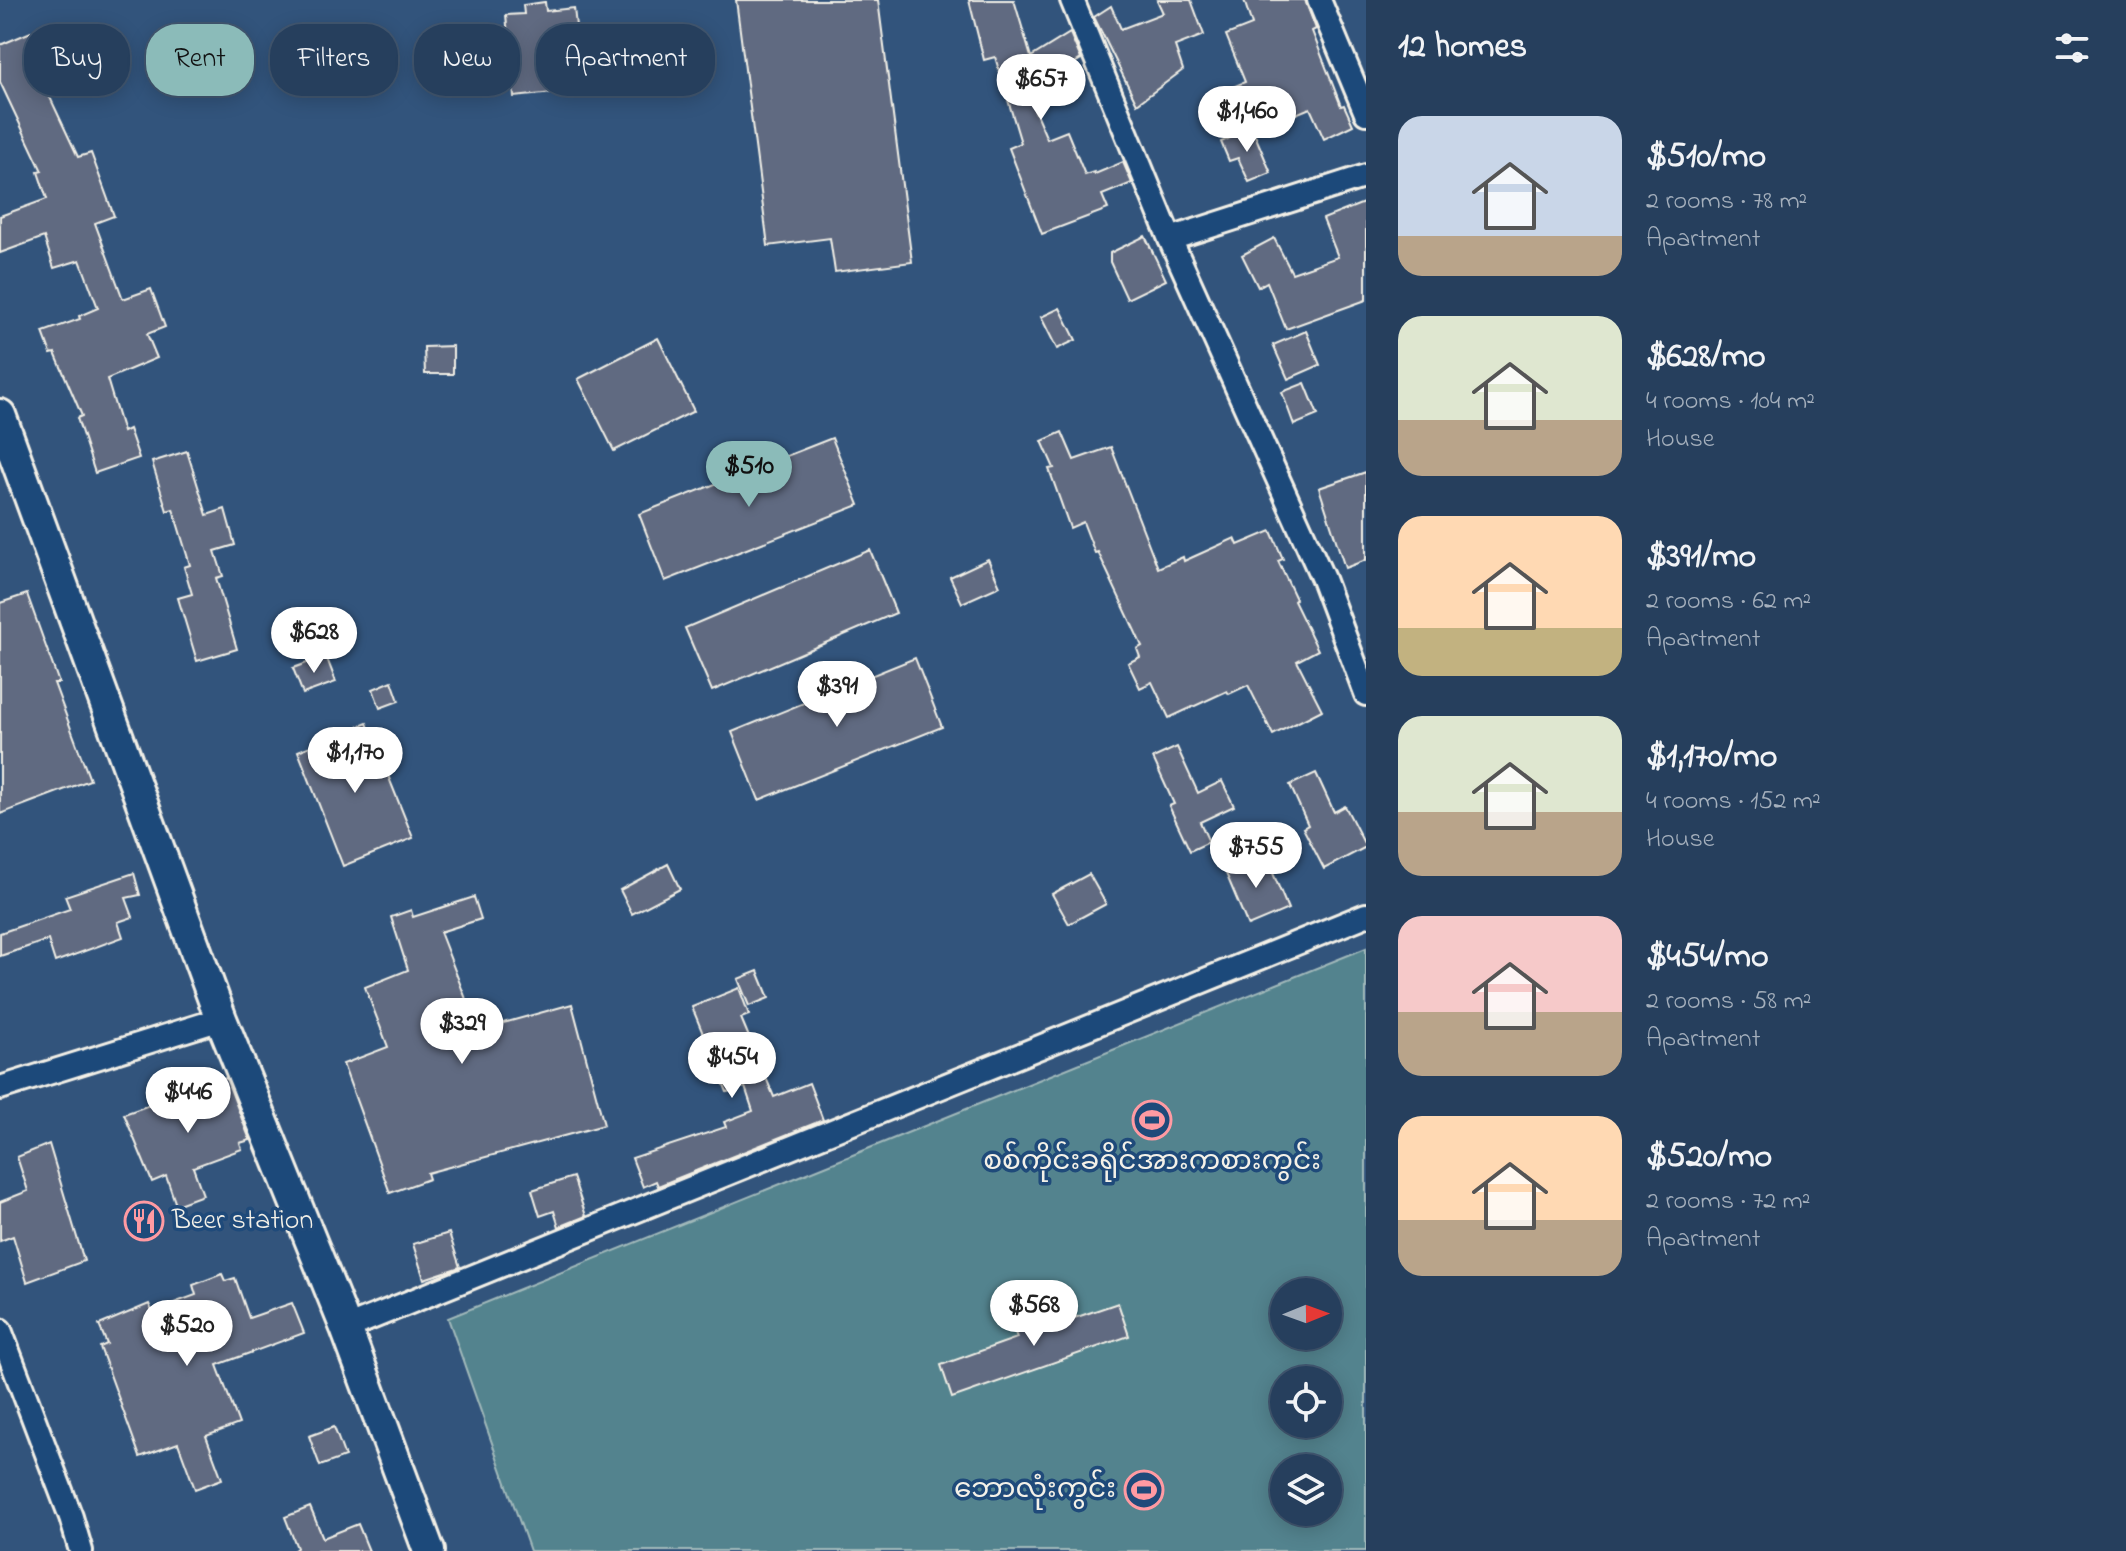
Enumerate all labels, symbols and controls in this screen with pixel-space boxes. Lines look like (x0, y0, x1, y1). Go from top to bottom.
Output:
text: 12 homes (1398, 23, 1527, 73)
chip: Buy (24, 24, 130, 96)
chip: Rent (146, 24, 254, 96)
chip: Filters (270, 24, 398, 96)
chip: New (414, 24, 520, 96)
chip: Apartment (536, 24, 715, 96)
icon: filters (2050, 26, 2094, 70)
pin: $657 (994, 54, 1088, 122)
text: $657 (1015, 61, 1067, 99)
pin: $1,460 (1182, 86, 1312, 154)
text: $1,460 (1216, 93, 1278, 131)
text: $510/mo (1646, 133, 1766, 183)
icon: home (1462, 148, 1558, 244)
text: 2 rooms · 78 m² (1646, 183, 1807, 221)
text: Apartment (1646, 221, 1760, 259)
text: $628/mo (1646, 333, 1766, 383)
icon: home (1462, 348, 1558, 444)
text: 4 rooms · 104 m² (1646, 383, 1815, 421)
text: House (1646, 421, 1714, 459)
pin: $510 (702, 441, 796, 509)
text: $510 (724, 448, 774, 486)
text: $391/mo (1646, 533, 1756, 583)
icon: home (1462, 548, 1558, 644)
text: 2 rooms · 62 m² (1646, 583, 1811, 621)
pin: $628 (267, 607, 361, 675)
text: $628 (289, 614, 339, 652)
text: Apartment (1646, 621, 1760, 659)
pin: $391 (790, 661, 884, 729)
text: $391 (816, 668, 858, 706)
pin: $1,170 (290, 727, 420, 795)
text: $1,170/mo (1646, 733, 1777, 783)
text: $1,170 (326, 734, 384, 772)
icon: home (1462, 748, 1558, 844)
text: 4 rooms · 152 m² (1646, 783, 1821, 821)
text: House (1646, 821, 1714, 859)
pin: $755 (1209, 822, 1303, 890)
text: $755 (1228, 829, 1284, 867)
text: $454/mo (1646, 933, 1769, 983)
icon: home (1462, 948, 1558, 1044)
text: 2 rooms · 58 m² (1646, 983, 1812, 1021)
pin: $329 (415, 998, 509, 1066)
text: $329 (438, 1005, 486, 1043)
text: Apartment (1646, 1021, 1760, 1059)
pin: $454 (685, 1032, 779, 1100)
text: $454 (706, 1039, 758, 1077)
pin: $446 (141, 1067, 235, 1135)
text: $446 (164, 1074, 212, 1112)
sports icon: စစ်ကိုင်းခရိုင်အားကစားကွင်း (1131, 1099, 1173, 1141)
text: $520/mo (1646, 1133, 1772, 1183)
place label: စစ်ကိုင်းခရိုင်အားကစားကွင်း (983, 1141, 1321, 1183)
icon: home (1462, 1148, 1558, 1244)
text: 2 rooms · 72 m² (1646, 1183, 1811, 1221)
restaurant icon: Beer station (123, 1200, 165, 1242)
place label: Beer station (171, 1201, 313, 1242)
text: Apartment (1646, 1221, 1760, 1259)
north arrow (1270, 1278, 1342, 1350)
map controls (1270, 1278, 1342, 1526)
pin: $568 (987, 1280, 1081, 1348)
text: $568 (1008, 1287, 1060, 1325)
pin: $520 (140, 1300, 234, 1368)
text: $520 (160, 1307, 214, 1345)
button: locate (1270, 1366, 1342, 1438)
button: layers (1270, 1454, 1342, 1526)
place label: ဘောလုံးကွင်း (954, 1469, 1116, 1511)
sports icon: ဘောလုံးကွင်း (1123, 1469, 1165, 1511)

